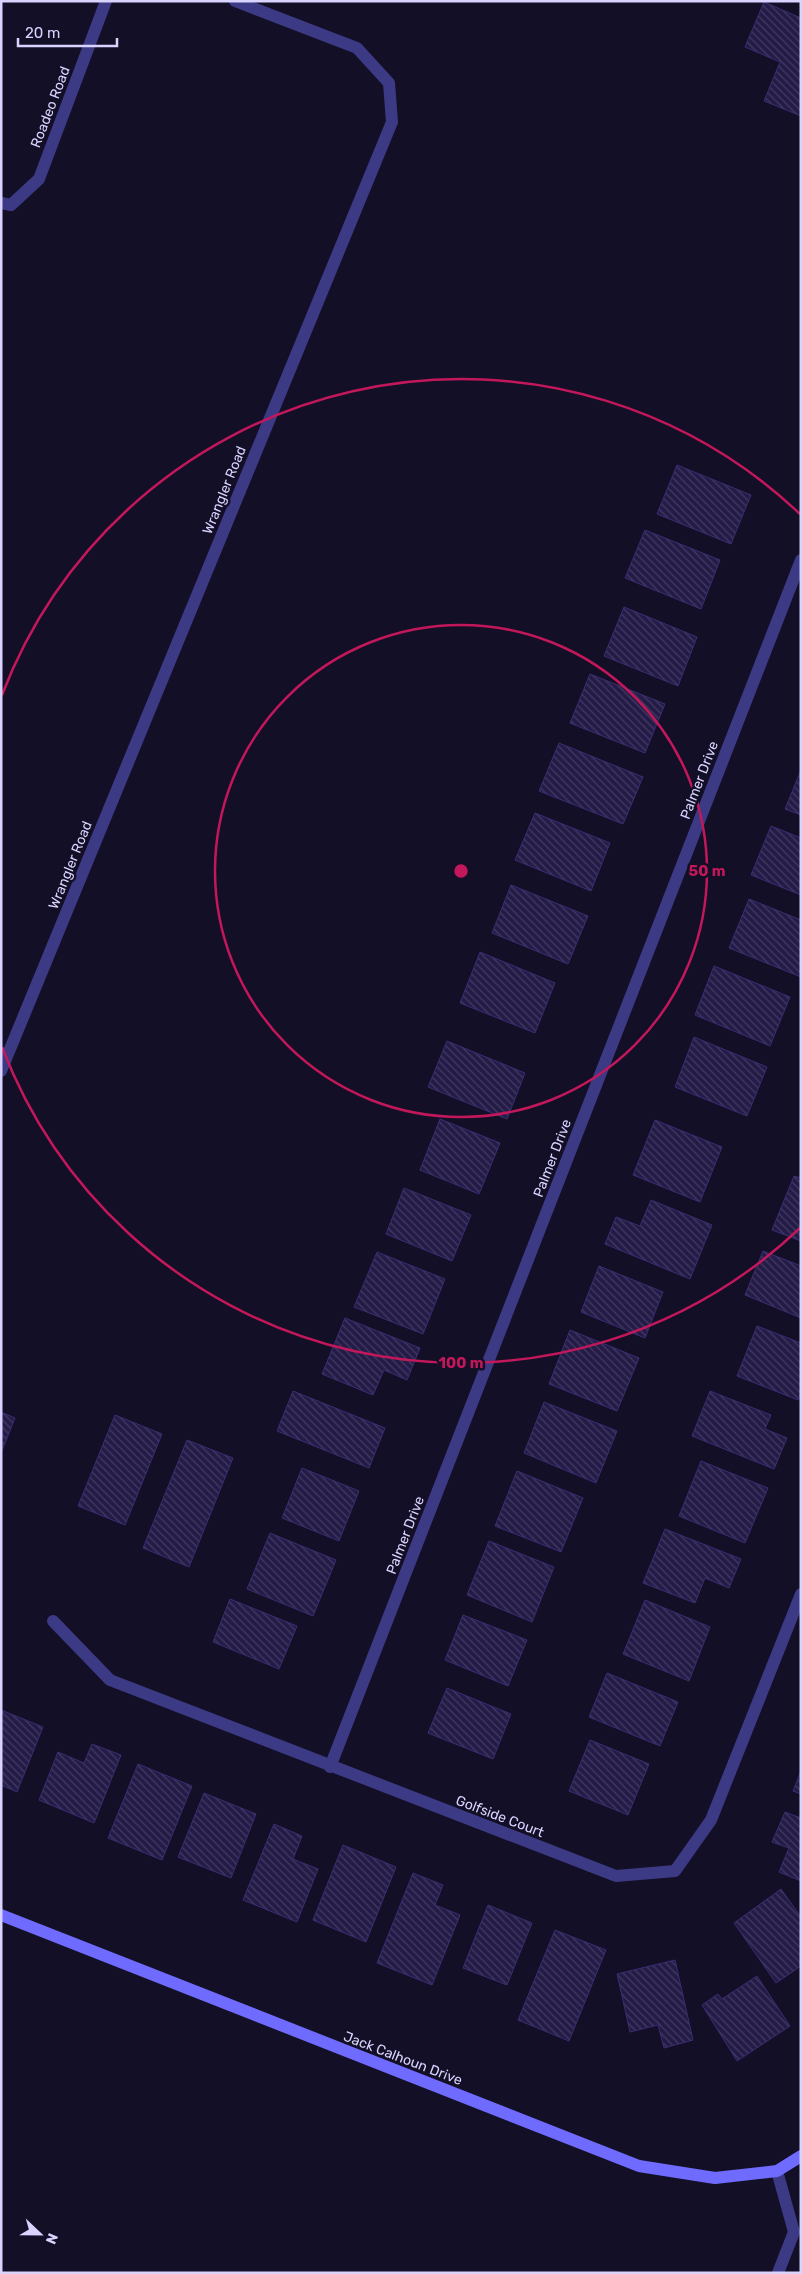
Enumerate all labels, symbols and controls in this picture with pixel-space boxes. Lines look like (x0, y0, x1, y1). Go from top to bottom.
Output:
scale bar (18, 15, 116, 47)
text: 20 m (25, 24, 60, 42)
street label: Roadeo Road (27, 64, 74, 150)
street label: Wrangler Road (199, 444, 250, 537)
street label: Palmer Drive (677, 739, 722, 822)
street label: Wrangler Road (45, 819, 96, 912)
centre of rings (452, 862, 470, 880)
text: 50 m (689, 862, 725, 880)
street label: Palmer Drive (530, 1117, 575, 1200)
text: 100 m (439, 1354, 483, 1372)
street label: Palmer Drive (383, 1494, 428, 1577)
street label: Golfside Court (453, 1792, 547, 1841)
street label: Jack Calhoun Drive (341, 2028, 465, 2089)
north arrow (15, 2209, 65, 2259)
text: N (42, 2231, 61, 2247)

